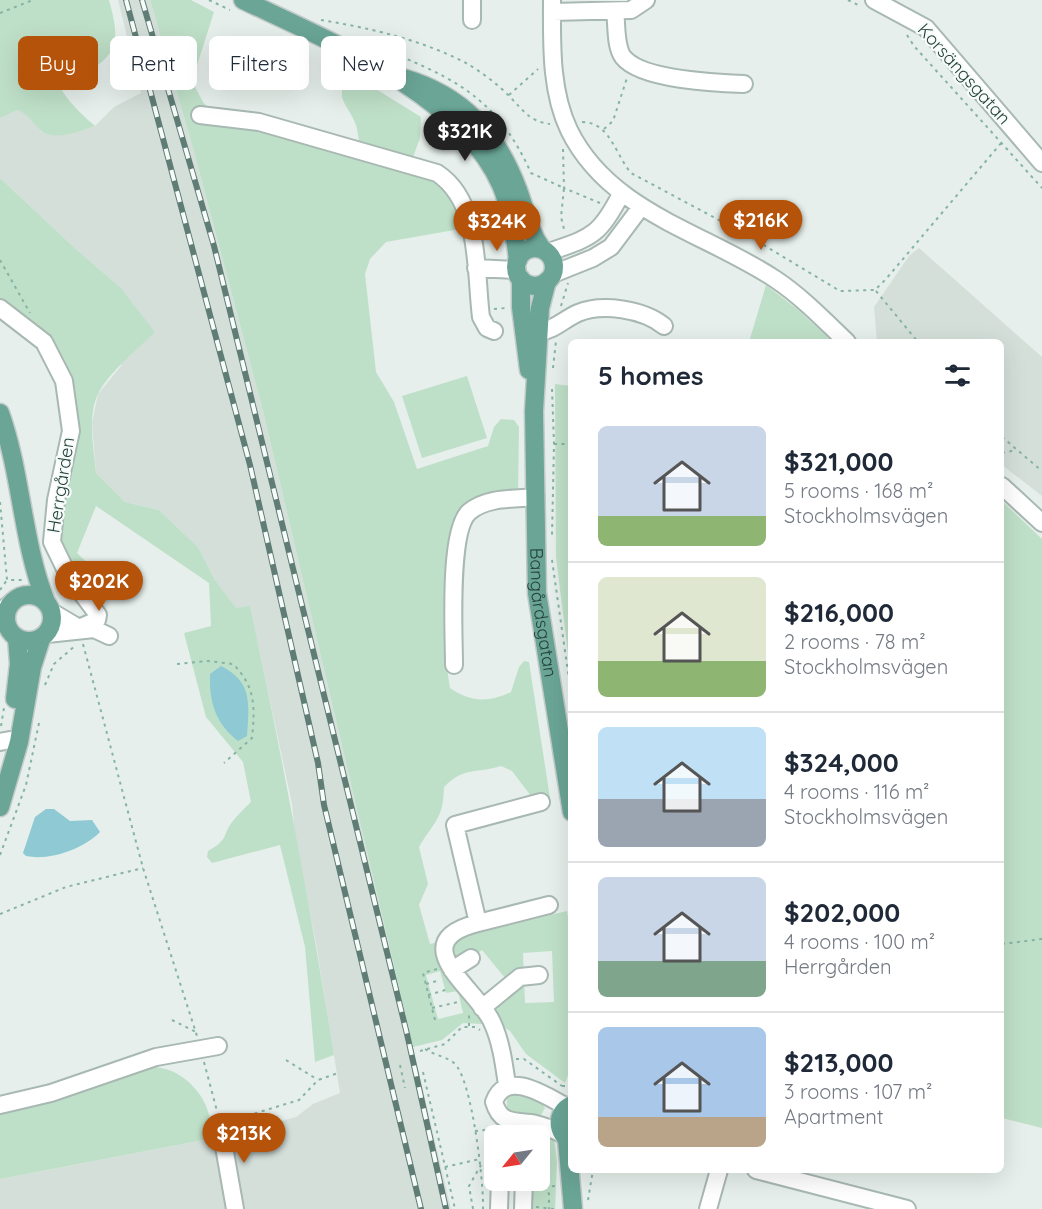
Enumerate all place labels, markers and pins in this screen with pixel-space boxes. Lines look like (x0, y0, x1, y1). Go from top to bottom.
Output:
pin: $321K (423, 111, 507, 162)
pin: $216K (719, 200, 803, 251)
pin: $324K (455, 201, 539, 252)
pin: $202K (57, 561, 141, 612)
pin: $213K (202, 1113, 286, 1164)

